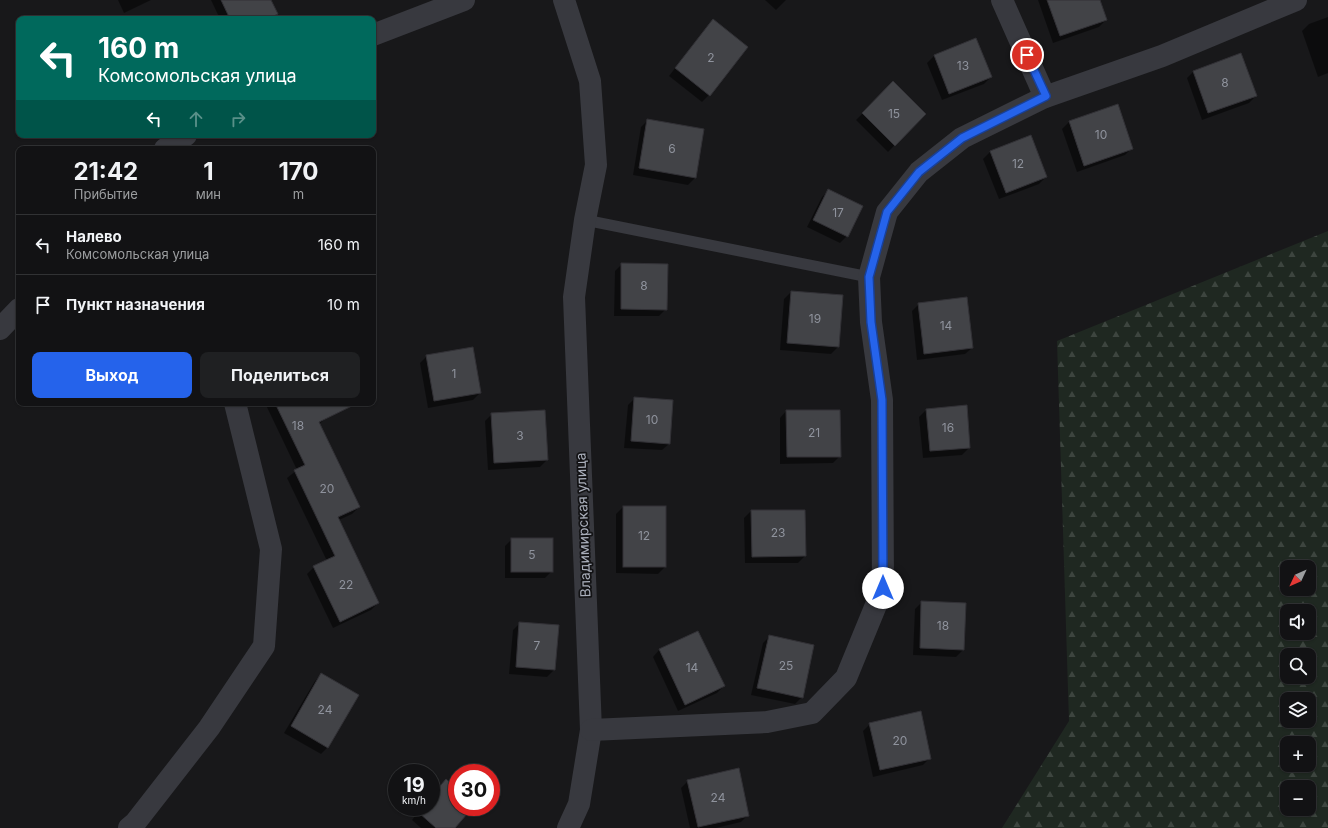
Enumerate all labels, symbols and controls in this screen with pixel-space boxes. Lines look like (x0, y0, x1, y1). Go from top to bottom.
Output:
text: 160 m (98, 31, 179, 65)
icon: left (32, 32, 84, 84)
pin (1010, 38, 1044, 72)
icon: arrive (1016, 44, 1038, 66)
house number: 2 (707, 50, 715, 65)
house number: 13 (957, 58, 969, 73)
text: Комсомольская улица (98, 65, 297, 86)
house number: 8 (1221, 75, 1229, 90)
house number: 15 (888, 106, 900, 121)
icon: left (143, 108, 165, 130)
icon: ahead (185, 108, 207, 130)
icon: right (227, 108, 249, 130)
house number: 10 (1095, 127, 1107, 142)
house number: 6 (668, 141, 676, 156)
house number: 12 (1012, 156, 1024, 171)
text: 21:42 (73, 157, 138, 186)
text: 1 (203, 157, 214, 186)
text: 170 (278, 157, 319, 186)
text: Прибытие (74, 186, 138, 202)
text: мин (196, 186, 221, 202)
text: m (293, 186, 304, 202)
house number: 17 (832, 205, 844, 220)
text: Налево (66, 227, 122, 246)
icon: left (32, 234, 54, 256)
text: 160 m (318, 235, 360, 254)
text: Комсомольская улица (66, 246, 209, 262)
house number: 8 (640, 278, 648, 293)
icon: arrive (32, 294, 54, 316)
text: Пункт назначения (66, 295, 205, 314)
text: 10 m (327, 295, 360, 314)
house number: 19 (809, 311, 821, 326)
house number: 14 (940, 318, 953, 333)
button: Выход (32, 352, 192, 398)
button: Поделиться (200, 352, 360, 398)
house number: 1 (452, 366, 456, 381)
house number: 10 (646, 412, 658, 427)
house number: 18 (292, 418, 304, 433)
house number: 16 (942, 420, 954, 435)
house number: 21 (808, 425, 820, 440)
house number: 3 (516, 428, 524, 443)
street label: Владимирская улица (571, 452, 594, 598)
house number: 20 (320, 481, 334, 496)
house number: 23 (771, 525, 785, 540)
house number: 12 (638, 528, 650, 543)
house number: 5 (528, 547, 536, 562)
north arrow (1280, 560, 1316, 596)
map controls (1280, 560, 1316, 816)
position arrow (862, 567, 904, 609)
house number: 22 (339, 577, 353, 592)
button: sound (1280, 604, 1316, 640)
house number: 18 (937, 618, 949, 633)
house number: 7 (534, 638, 541, 653)
button: search (1280, 648, 1316, 684)
house number: 25 (779, 658, 793, 673)
house number: 14 (686, 660, 699, 675)
button: layers (1280, 692, 1316, 728)
house number: 24 (318, 702, 333, 717)
house number: 20 (893, 733, 907, 748)
button: + (1280, 736, 1316, 772)
speed limit sign: 30 (448, 764, 500, 816)
text: 19 (403, 773, 425, 797)
button: − (1280, 780, 1316, 816)
house number: 24 (711, 790, 726, 805)
text: km/h (402, 794, 426, 806)

